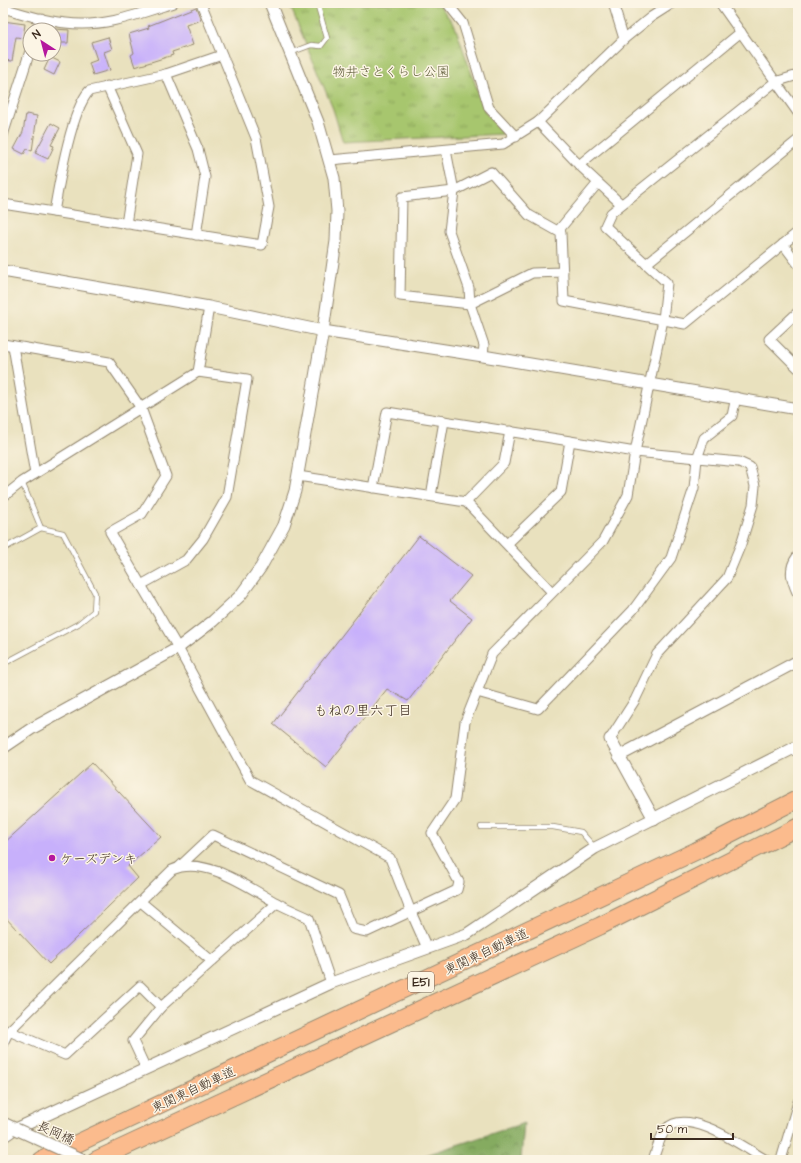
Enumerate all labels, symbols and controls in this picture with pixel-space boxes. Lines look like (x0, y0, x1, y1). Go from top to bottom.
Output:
north arrow (22, 22, 62, 62)
text: N (29, 26, 44, 42)
park label: 物井さとくらし公園 (332, 63, 450, 81)
district label: もねの里六丁目 (314, 701, 412, 721)
place label: ケーズデンキ (60, 850, 137, 868)
marker: ケーズデンキ (47, 853, 57, 863)
street label: 東関東自動車道 (441, 925, 531, 979)
road number: E51 (408, 972, 434, 992)
street label: 東関東自動車道 (148, 1063, 238, 1117)
scale bar (651, 1115, 733, 1141)
street label: 長岡橋 (34, 1117, 77, 1149)
text: 50 m (657, 1121, 688, 1138)

